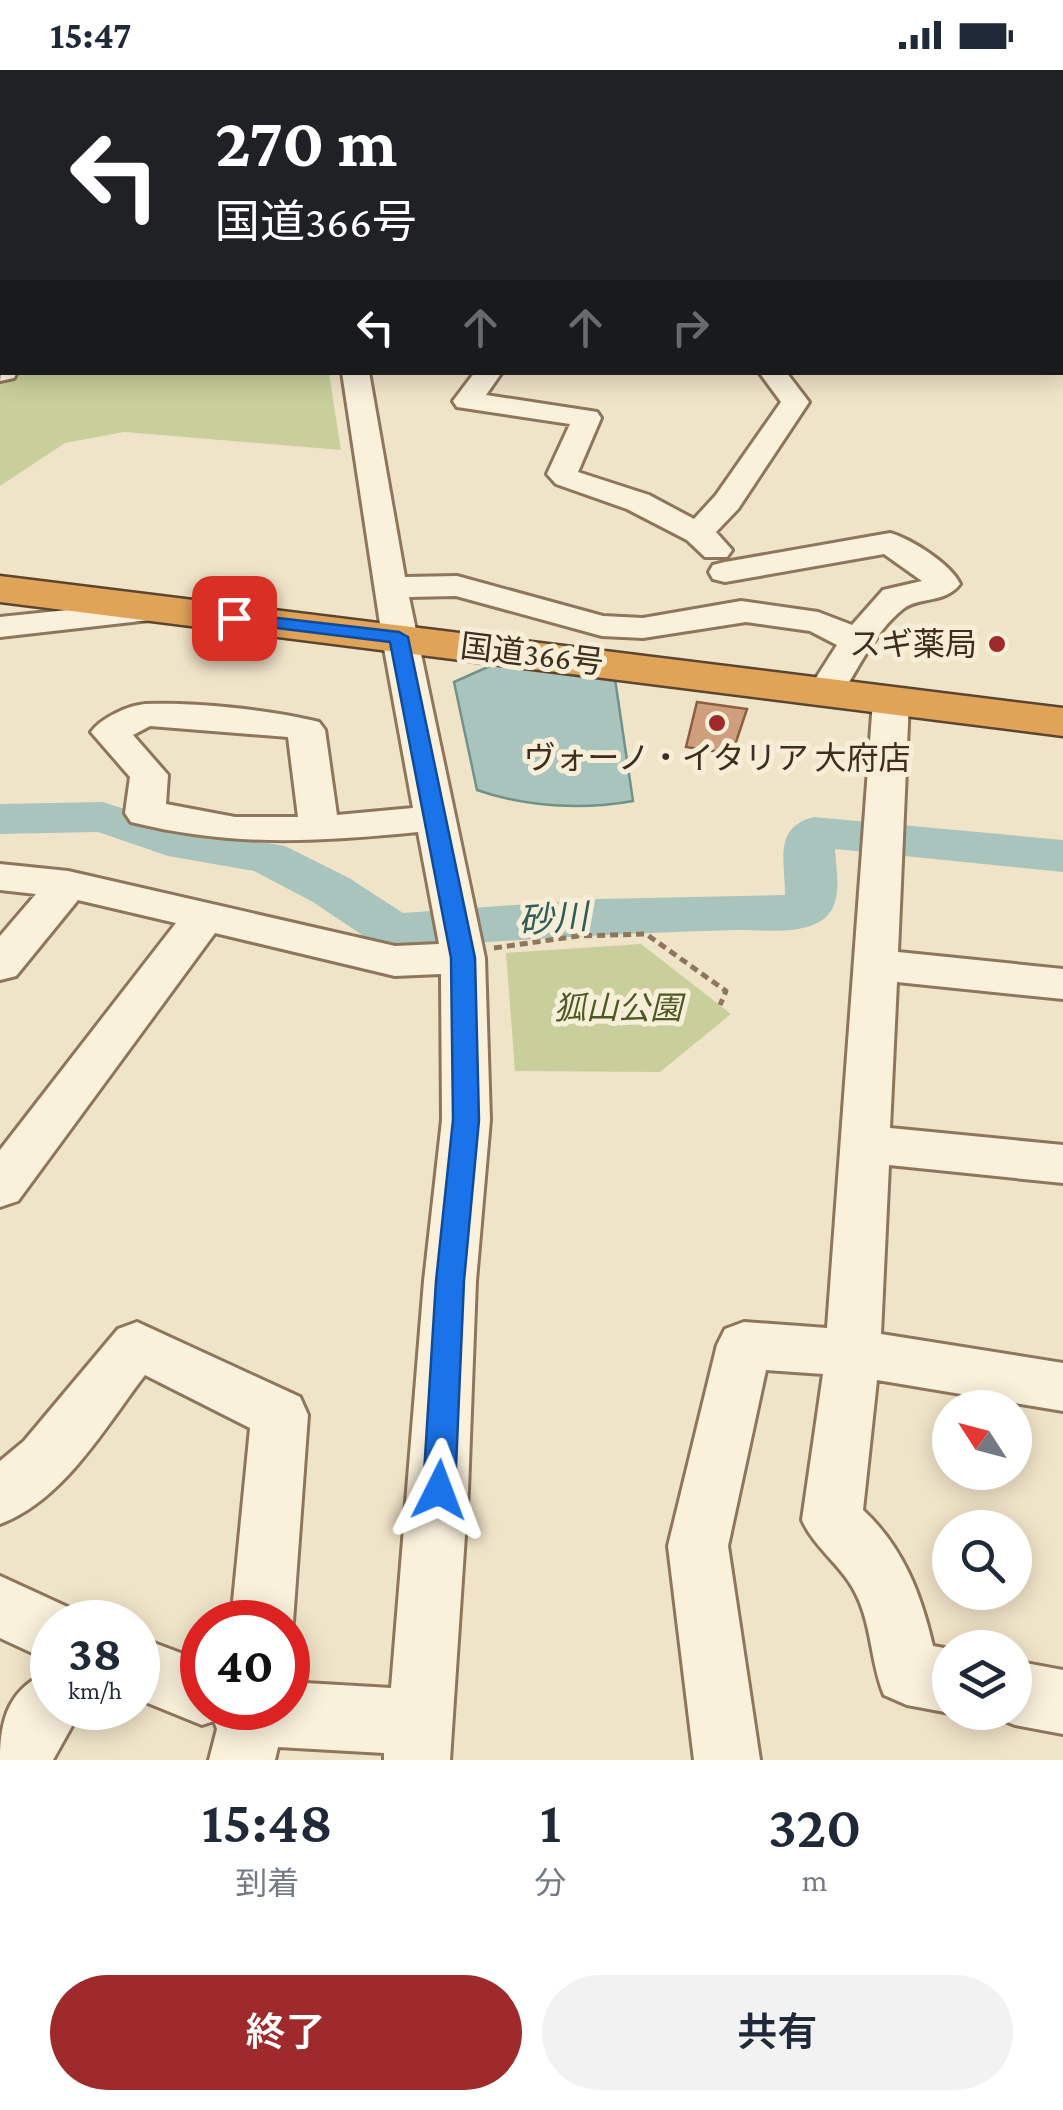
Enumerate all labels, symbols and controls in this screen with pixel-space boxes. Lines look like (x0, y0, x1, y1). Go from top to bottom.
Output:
text: 15:47 (50, 14, 131, 56)
text: 270 m (215, 103, 397, 181)
icon: left (50, 110, 180, 240)
text: 国道366号 (215, 197, 417, 247)
icon: left (348, 300, 403, 355)
icon: ahead (453, 300, 508, 355)
icon: ahead (558, 300, 613, 355)
icon: right (663, 300, 718, 355)
pin (192, 576, 277, 661)
icon: arrive (207, 591, 262, 646)
place label: スギ薬局 (849, 626, 977, 662)
street label: 国道366号 (458, 627, 606, 681)
marker: スギ薬局 (986, 633, 1008, 655)
marker: ヴォーノ・イタリア 大府店 (706, 712, 728, 734)
place label: ヴォーノ・イタリア 大府店 (524, 740, 910, 776)
water label: 砂川 (517, 897, 593, 941)
park label: 狐山公園 (554, 990, 686, 1026)
north arrow (932, 1390, 1032, 1490)
map controls (932, 1390, 1032, 1730)
position arrow (387, 1438, 491, 1542)
button: search (932, 1510, 1032, 1610)
speed limit sign: 40 (180, 1600, 310, 1730)
text: 38 (68, 1625, 122, 1681)
button: layers (932, 1630, 1032, 1730)
text: km/h (68, 1677, 122, 1704)
text: 15:48 (201, 1788, 333, 1855)
text: 1 (540, 1788, 561, 1855)
text: 320 (768, 1793, 862, 1860)
text: m (802, 1862, 828, 1898)
text: 到着 (235, 1865, 299, 1901)
text: 分 (534, 1865, 566, 1901)
button: 終了 (50, 1975, 522, 2090)
button: 共有 (542, 1975, 1013, 2090)

